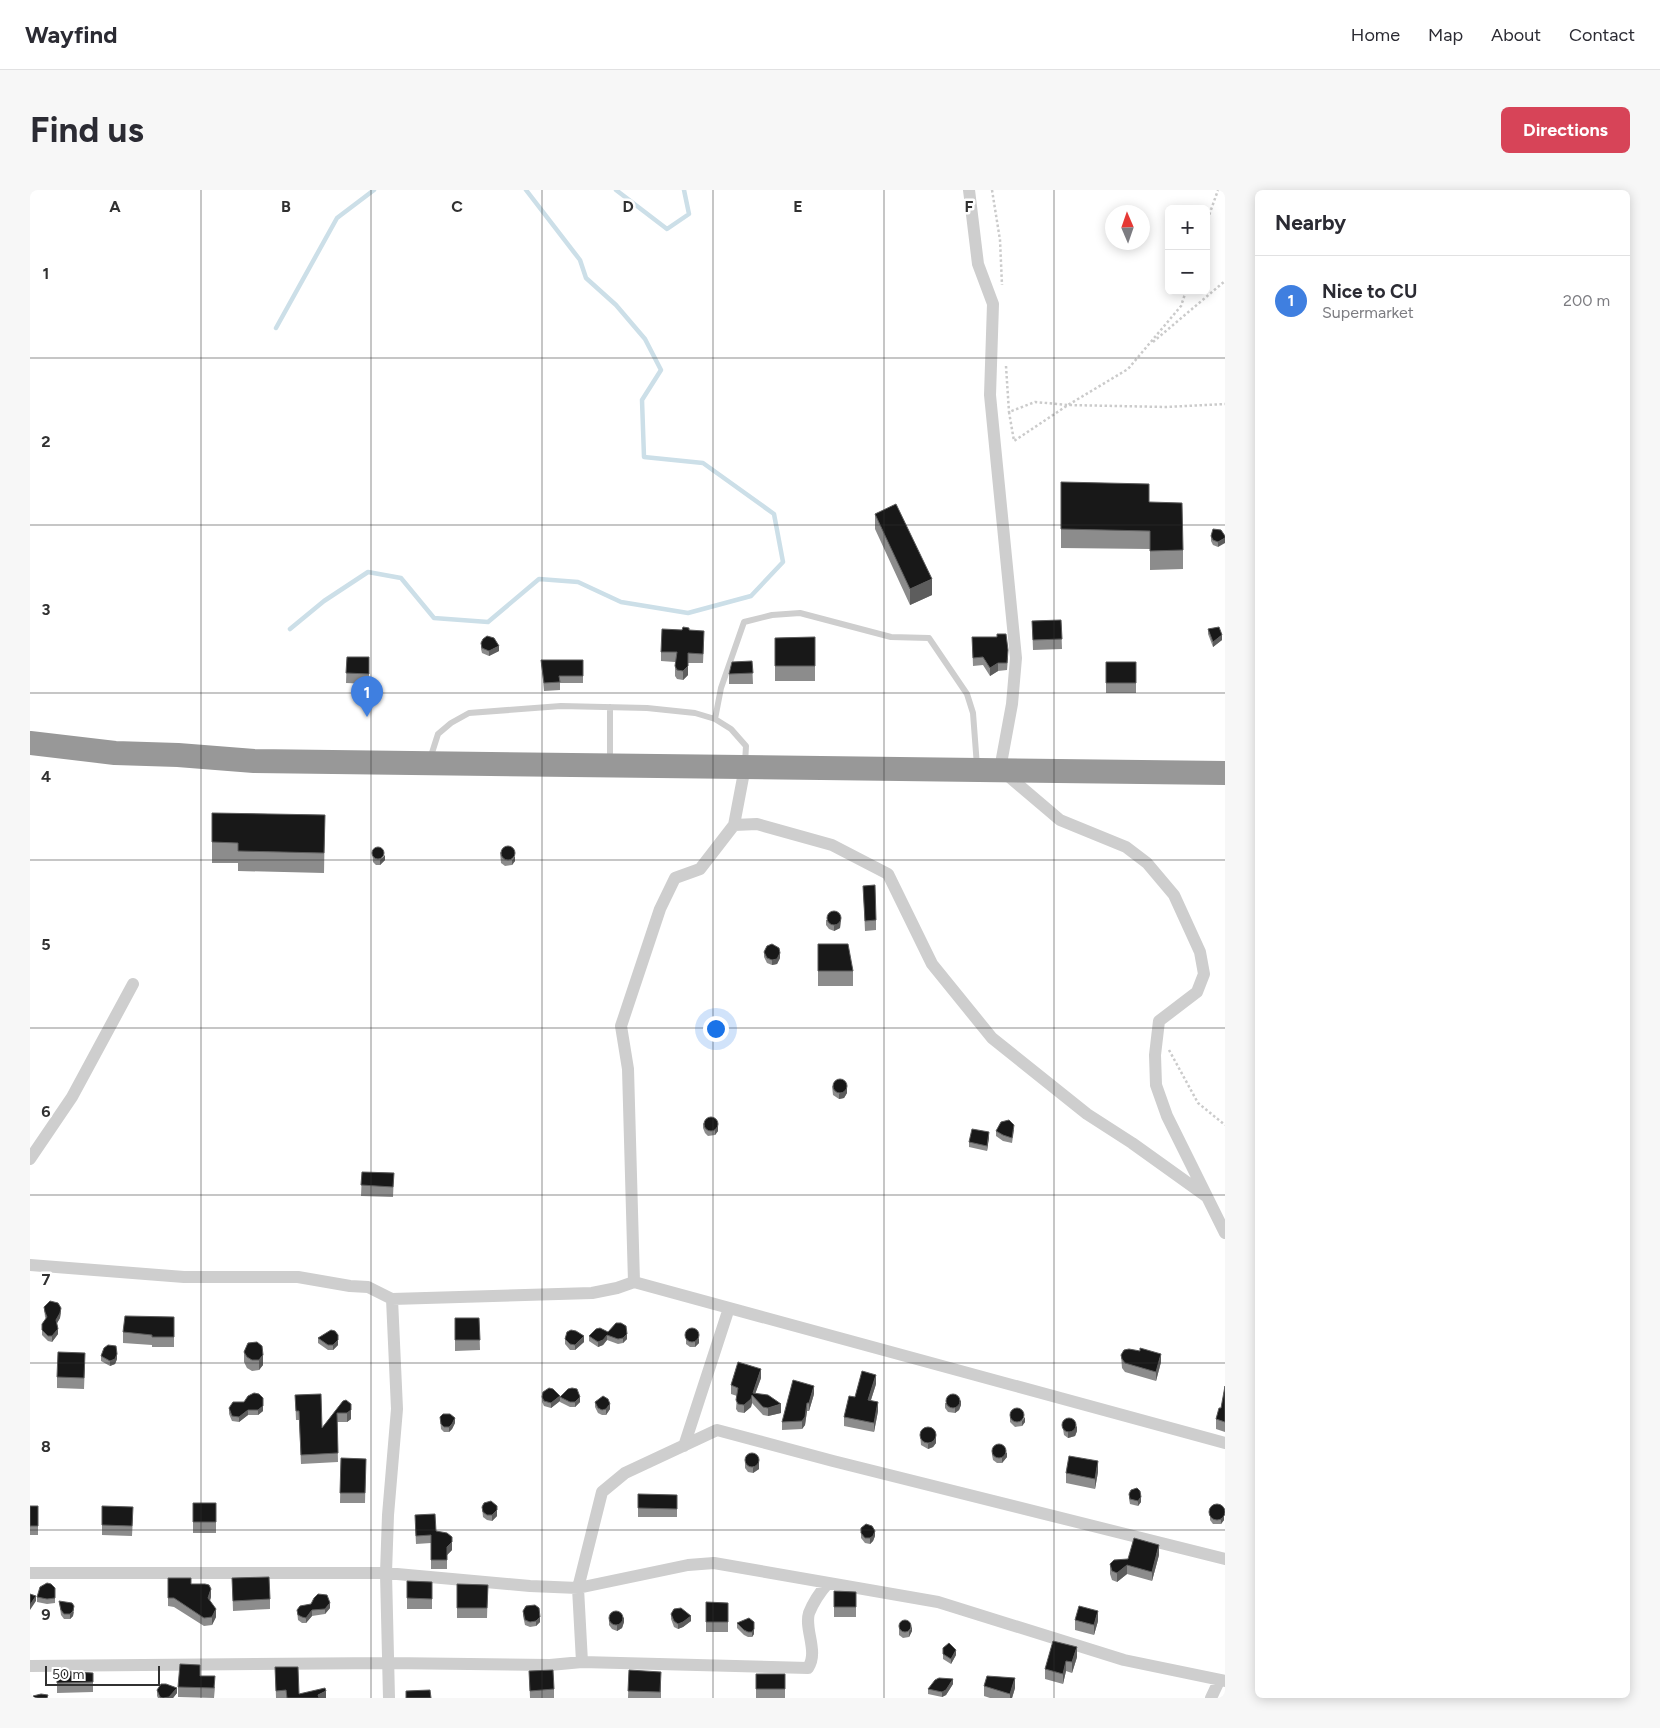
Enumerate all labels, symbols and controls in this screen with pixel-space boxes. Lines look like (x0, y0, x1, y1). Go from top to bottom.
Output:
text: Wayfind (25, 20, 118, 49)
text: Home (1351, 24, 1400, 46)
text: Map (1428, 24, 1463, 46)
text: About (1491, 24, 1541, 46)
text: Contact (1569, 24, 1635, 46)
button: Directions (1501, 107, 1630, 153)
text: Find us (30, 109, 144, 151)
text: A (109, 197, 121, 216)
text: B (281, 197, 291, 216)
text: C (451, 197, 463, 216)
text: D (622, 197, 634, 216)
text: E (793, 197, 803, 216)
text: F (965, 197, 974, 216)
north arrow (1105, 205, 1150, 250)
map controls (1165, 205, 1210, 295)
button: + (1165, 205, 1210, 250)
text: Nearby (1275, 210, 1346, 235)
button: − (1165, 250, 1210, 295)
text: 1 (43, 264, 49, 283)
text: Nice to CU (1322, 280, 1417, 303)
text: 1 (1288, 291, 1294, 310)
text: 200 m (1563, 291, 1610, 310)
text: Supermarket (1322, 303, 1414, 322)
text: 2 (41, 432, 51, 451)
text: 3 (42, 600, 51, 619)
pin: 1 (351, 676, 383, 717)
text: 4 (41, 767, 51, 786)
text: 5 (41, 935, 51, 954)
your location (703, 1016, 729, 1042)
text: 6 (41, 1102, 51, 1121)
text: 7 (42, 1270, 51, 1289)
text: 8 (41, 1437, 51, 1456)
text: 9 (41, 1605, 51, 1624)
scale bar (45, 1663, 160, 1686)
text: 50 m (52, 1666, 84, 1683)

